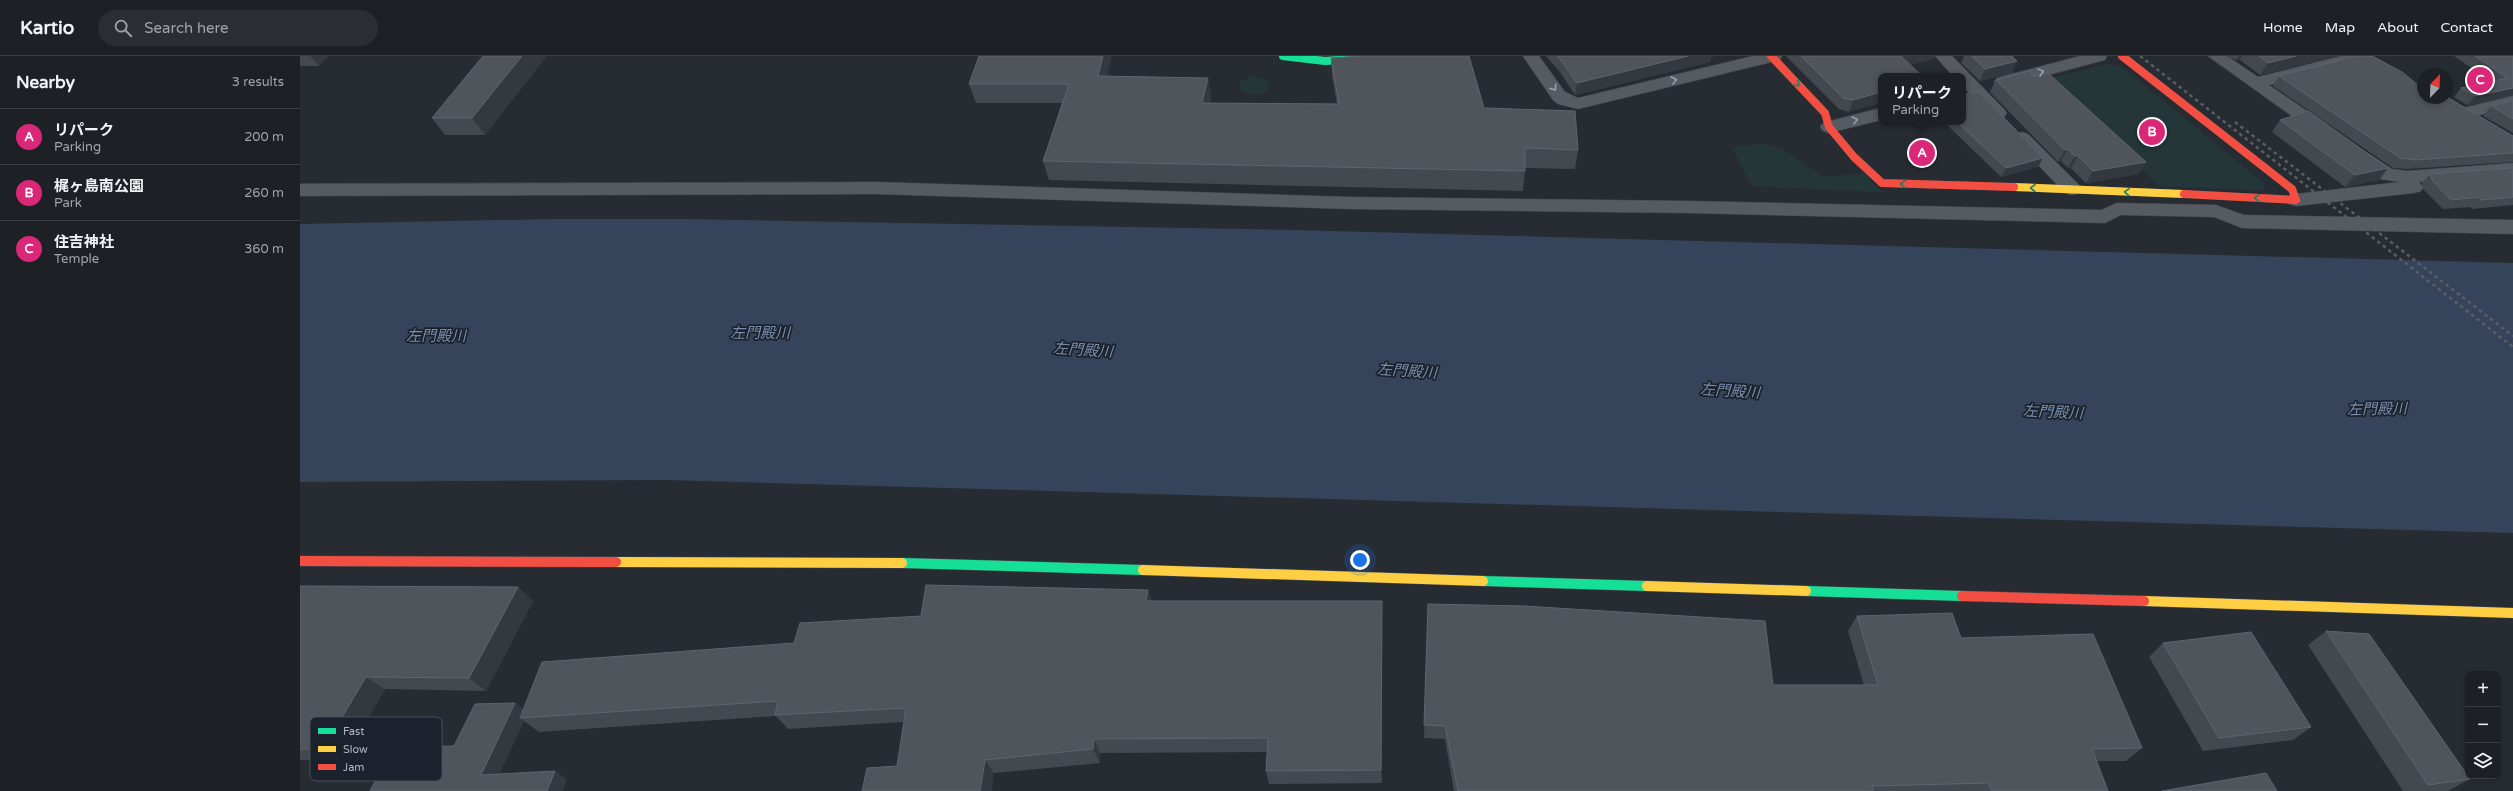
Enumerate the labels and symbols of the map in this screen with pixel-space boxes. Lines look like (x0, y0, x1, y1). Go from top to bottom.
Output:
pin: C (2467, 65, 2493, 95)
one-way arrow (2037, 68, 2044, 77)
north arrow (2417, 68, 2453, 104)
one-way arrow (1671, 77, 1678, 85)
one-way arrow (1793, 79, 1800, 87)
one-way arrow (1549, 84, 1557, 91)
one-way arrow (1851, 116, 1858, 125)
pin: B (2139, 117, 2165, 147)
pin: A (1909, 138, 1935, 168)
one-way arrow (1900, 180, 1906, 188)
one-way arrow (2030, 184, 2036, 192)
one-way arrow (2124, 187, 2130, 196)
one-way arrow (2254, 194, 2260, 203)
water label: 左門殿川 (730, 324, 792, 342)
water label: 左門殿川 (406, 327, 468, 345)
water label: 左門殿川 (1052, 339, 1116, 361)
water label: 左門殿川 (1376, 360, 1440, 382)
water label: 左門殿川 (1699, 380, 1763, 402)
water label: 左門殿川 (2347, 399, 2409, 419)
water label: 左門殿川 (2023, 401, 2085, 423)
your location (1350, 550, 1370, 570)
legend (310, 717, 442, 781)
text: Fast (343, 725, 364, 738)
text: Slow (343, 743, 368, 756)
text: Jam (343, 761, 364, 774)

